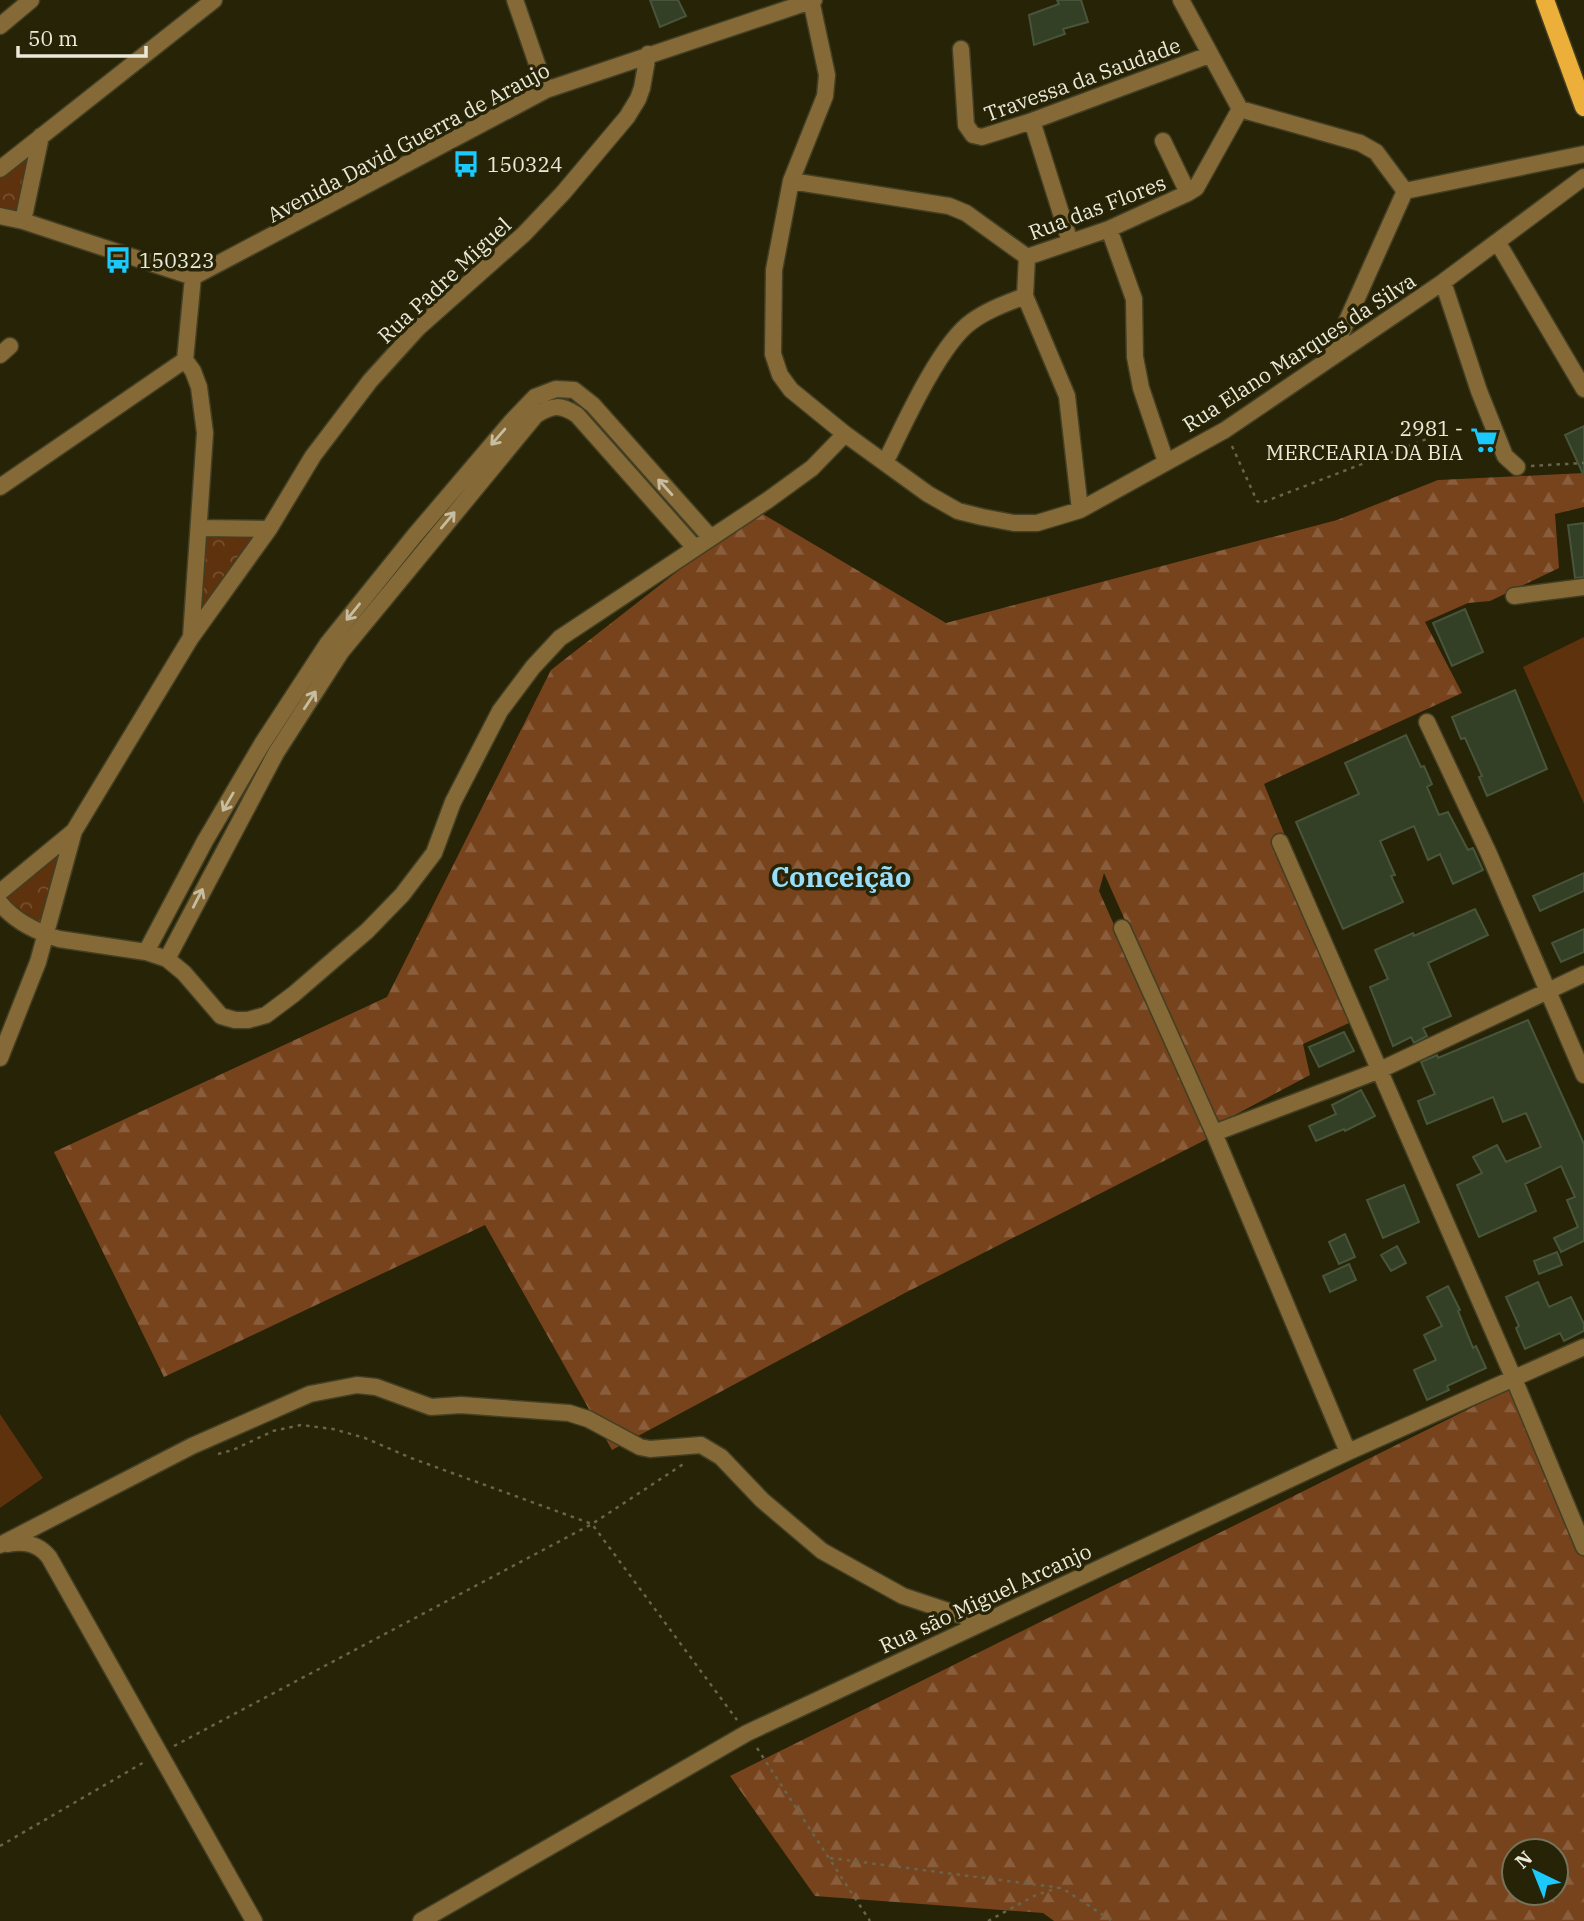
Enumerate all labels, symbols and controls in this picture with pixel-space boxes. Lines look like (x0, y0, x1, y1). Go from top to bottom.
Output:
scale bar (18, 14, 145, 58)
text: 50 m (28, 24, 78, 52)
street label: Travessa da Saudade (980, 30, 1184, 128)
street label: Avenida David Guerra de Araujo (262, 55, 554, 229)
bus stop icon: 150324 (451, 149, 481, 179)
place label: 150324 (487, 150, 563, 178)
street label: Rua das Flores (1024, 168, 1170, 246)
street label: Rua Padre Miguel (371, 211, 517, 349)
bus stop icon: 150323 (103, 245, 133, 275)
place label: 150323 (139, 246, 215, 274)
street label: Rua Elano Marques da Silva (1177, 266, 1421, 438)
place label: 2981 - MERCEARIA DA BIA (1266, 414, 1464, 466)
supermarket icon: 2981 - MERCEARIA DA BIA (1469, 425, 1499, 455)
one-way arrow (490, 427, 506, 445)
one-way arrow (657, 478, 673, 496)
one-way arrow (440, 511, 456, 529)
one-way arrow (346, 603, 361, 621)
one-way arrow (303, 691, 317, 710)
one-way arrow (221, 791, 235, 811)
district label: Conceição (771, 858, 911, 895)
one-way arrow (192, 888, 205, 909)
street label: Rua são Miguel Arcanjo (874, 1536, 1096, 1660)
north arrow (1500, 1837, 1570, 1907)
text: N (1510, 1846, 1537, 1873)

